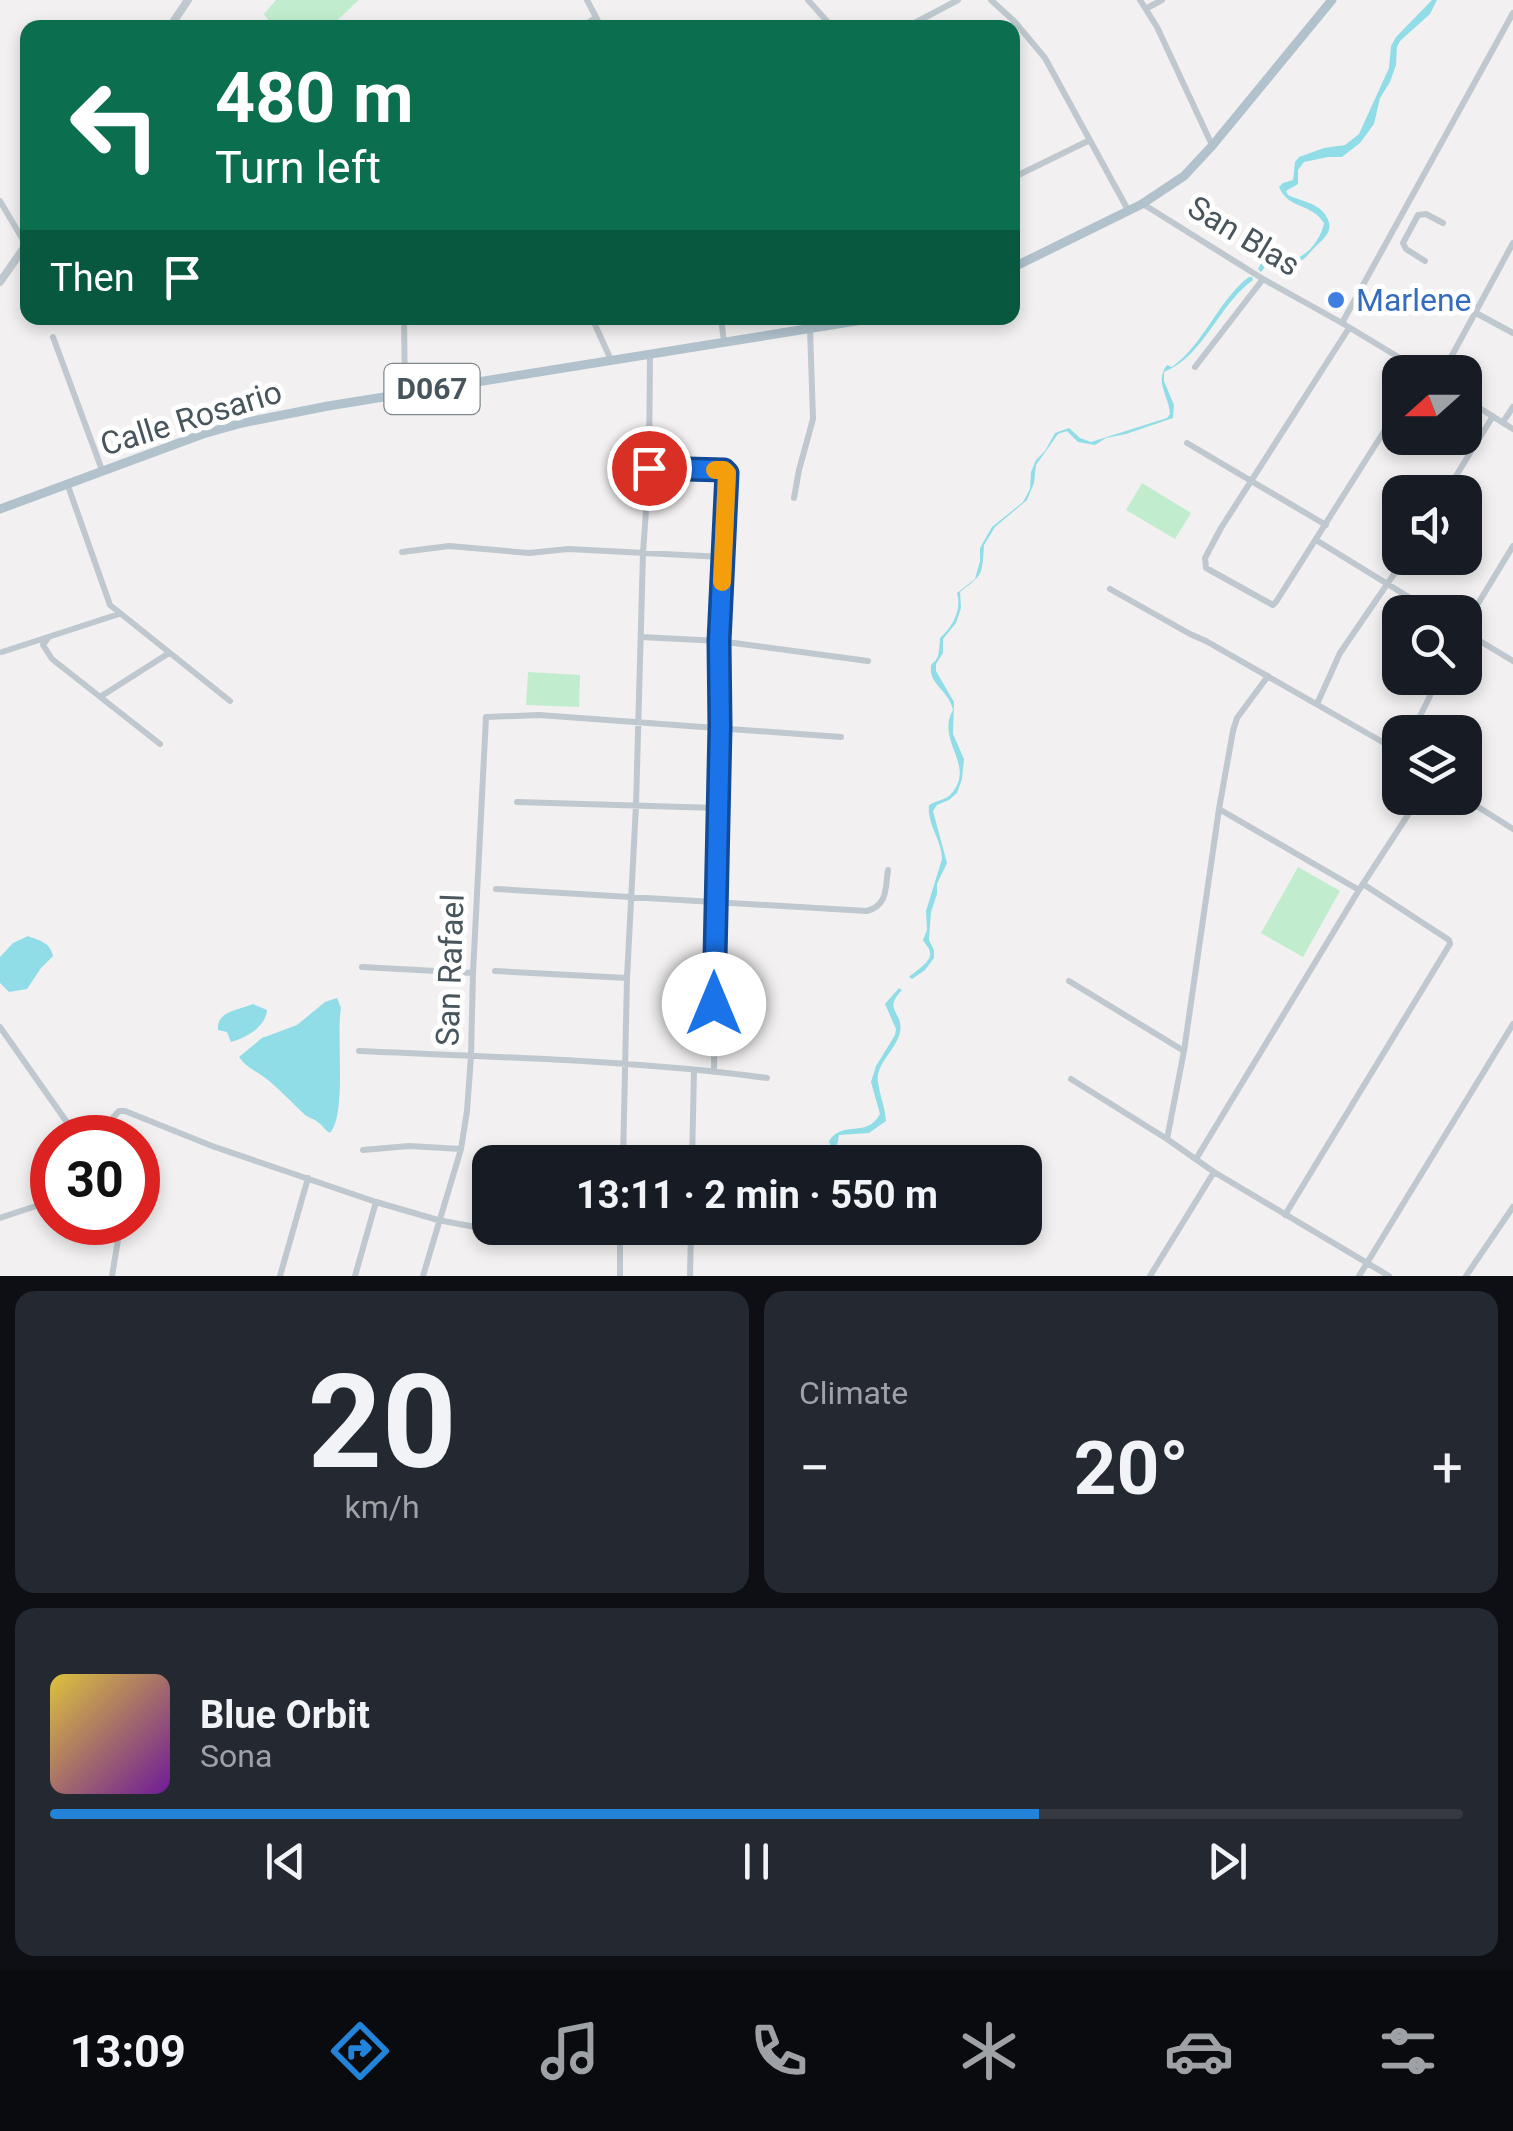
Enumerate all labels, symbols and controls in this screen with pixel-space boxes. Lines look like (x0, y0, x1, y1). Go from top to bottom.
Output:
text: 480 m (215, 57, 414, 139)
icon: left (50, 60, 180, 190)
text: Turn left (215, 141, 381, 194)
street label: San Blas (1181, 188, 1307, 284)
icon: arrive (155, 250, 210, 305)
text: Then (50, 256, 135, 300)
place label: Marlene (1356, 281, 1472, 319)
marker: Marlene (1325, 289, 1347, 311)
north arrow (1382, 355, 1482, 455)
map controls (1382, 355, 1482, 815)
road number: D067 (384, 364, 480, 414)
street label: Calle Rosario (96, 372, 286, 464)
pin (607, 426, 692, 511)
icon: arrive (622, 441, 677, 496)
button: sound (1382, 475, 1482, 575)
button: search (1382, 595, 1482, 695)
button: layers (1382, 715, 1482, 815)
street label: San Rafael (428, 893, 472, 1047)
position arrow (662, 952, 766, 1056)
speed limit sign: 30 (30, 1115, 160, 1245)
text: 13:11 · 2 min · 550 m (576, 1173, 938, 1217)
text: 20 (307, 1346, 457, 1499)
text: Climate (799, 1374, 908, 1412)
text: 20° (1073, 1424, 1189, 1512)
text: − (799, 1436, 830, 1500)
text: + (1432, 1436, 1463, 1500)
text: km/h (344, 1488, 420, 1526)
text: Blue Orbit (200, 1693, 370, 1737)
text: Sona (200, 1737, 272, 1775)
icon: previous (258, 1834, 313, 1889)
icon: pause (729, 1834, 784, 1889)
icon: next (1200, 1834, 1255, 1889)
icon: directions (325, 2016, 395, 2086)
icon: music (535, 2016, 605, 2086)
icon: phone (744, 2016, 814, 2086)
icon: climate (954, 2016, 1024, 2086)
icon: car (1164, 2016, 1234, 2086)
icon: filters (1373, 2016, 1443, 2086)
text: 13:09 (70, 2025, 186, 2078)

